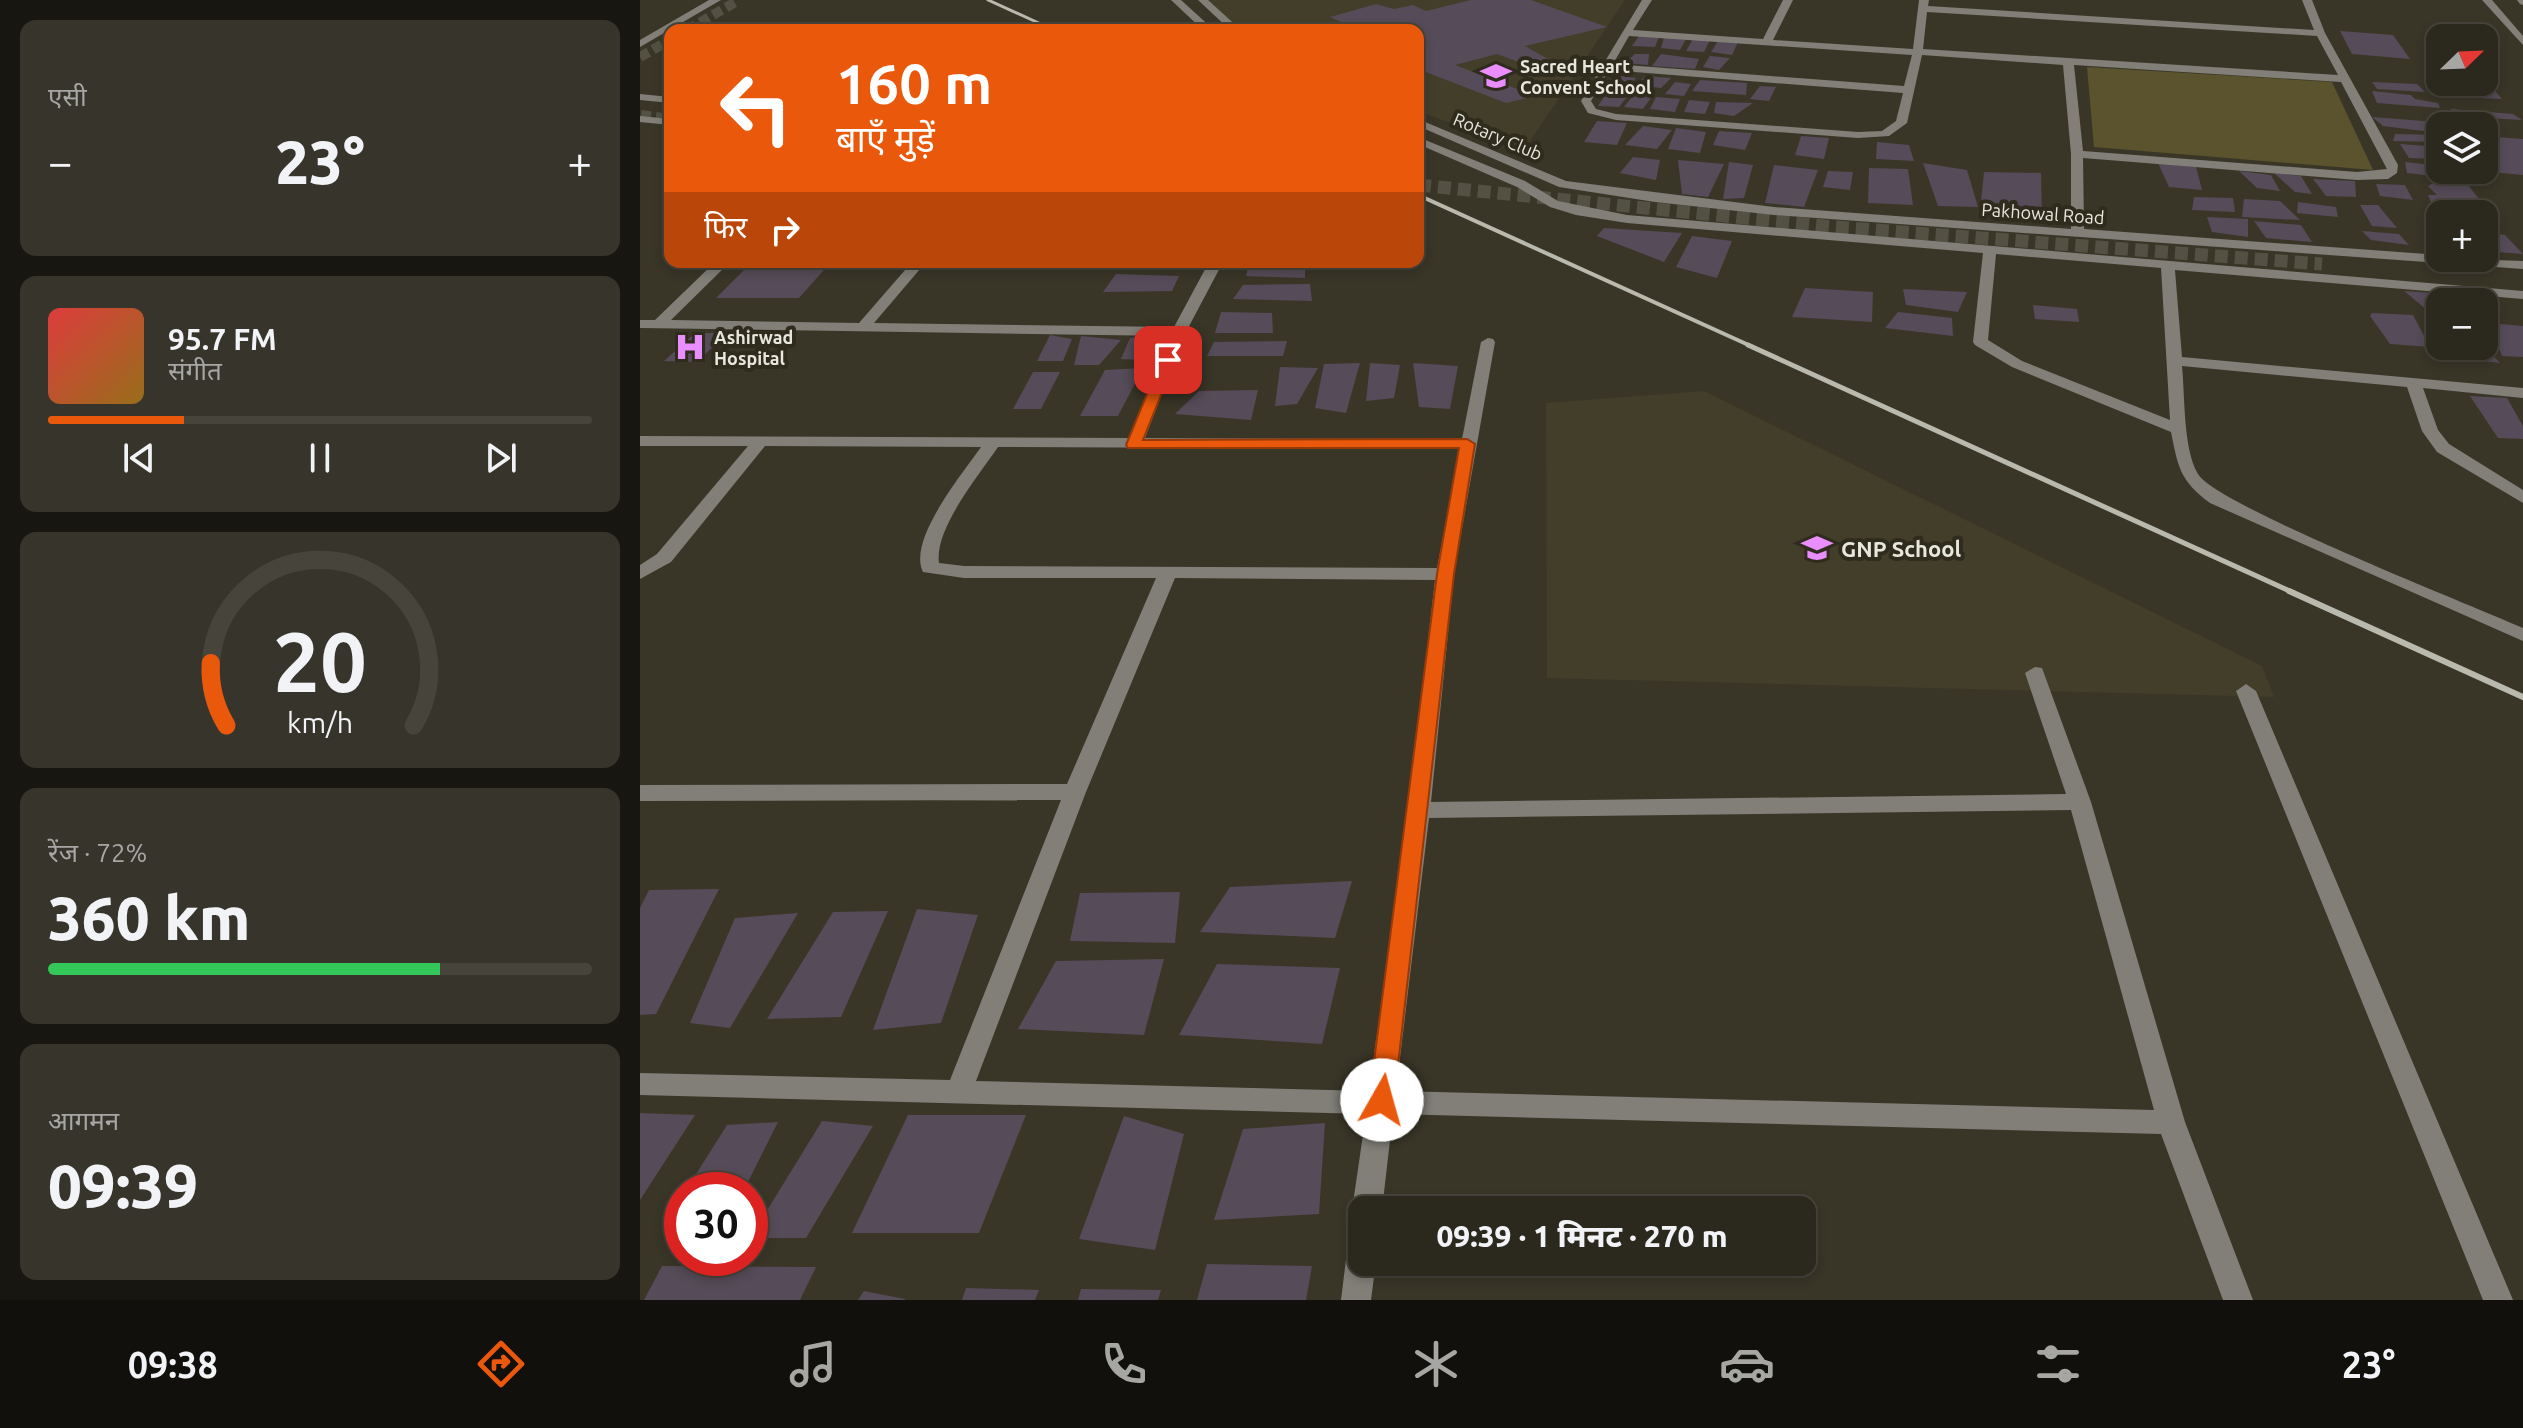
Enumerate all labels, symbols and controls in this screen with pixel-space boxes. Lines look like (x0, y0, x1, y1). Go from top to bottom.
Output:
north arrow (2426, 24, 2498, 96)
map controls (2426, 24, 2498, 360)
text: 160 m (836, 52, 992, 115)
icon: left (704, 56, 808, 160)
place label: Sacred Heart Convent School (1520, 56, 1652, 97)
school or university icon: Sacred Heart Convent School (1479, 59, 1513, 93)
text: एसी (48, 82, 87, 111)
street label: Rotary Club (1451, 108, 1545, 164)
button: layers (2426, 112, 2498, 184)
text: बाएँ मुड़ें (836, 118, 935, 159)
text: 23° (275, 128, 365, 195)
text: − (48, 137, 73, 186)
text: + (567, 137, 592, 186)
street label: Pakhowal Road (1981, 199, 2105, 227)
button: + (2426, 200, 2498, 272)
icon: right (763, 208, 807, 252)
text: फिर (704, 210, 747, 244)
button: − (2426, 288, 2498, 360)
text: 95.7 FM (168, 322, 277, 356)
pin (1134, 326, 1202, 394)
place label: Ashirwad Hospital (714, 327, 793, 368)
hospital icon: Ashirwad Hospital (673, 330, 707, 364)
icon: arrive (1146, 338, 1190, 382)
text: संगीत (168, 356, 222, 385)
icon: previous (117, 436, 161, 480)
icon: pause (298, 436, 342, 480)
icon: next (479, 436, 523, 480)
school or university icon: GNP School (1800, 531, 1834, 565)
place label: GNP School (1841, 536, 1961, 561)
text: 20 (273, 614, 367, 708)
text: km/h (287, 706, 353, 738)
text: रेंज · 72% (48, 838, 147, 867)
text: 360 km (48, 884, 250, 951)
position arrow (1340, 1058, 1424, 1142)
text: आगमन (48, 1106, 119, 1135)
text: 09:39 (48, 1152, 198, 1219)
speed limit sign: 30 (664, 1172, 768, 1276)
text: 09:39 · 1 मिनट · 270 m (1436, 1219, 1728, 1253)
icon: directions (473, 1336, 529, 1392)
icon: music (785, 1336, 841, 1392)
icon: phone (1096, 1336, 1152, 1392)
icon: climate (1408, 1336, 1464, 1392)
icon: car (1719, 1336, 1775, 1392)
icon: filters (2030, 1336, 2086, 1392)
text: 09:38 (128, 1344, 218, 1385)
text: 23° (2342, 1344, 2395, 1385)

